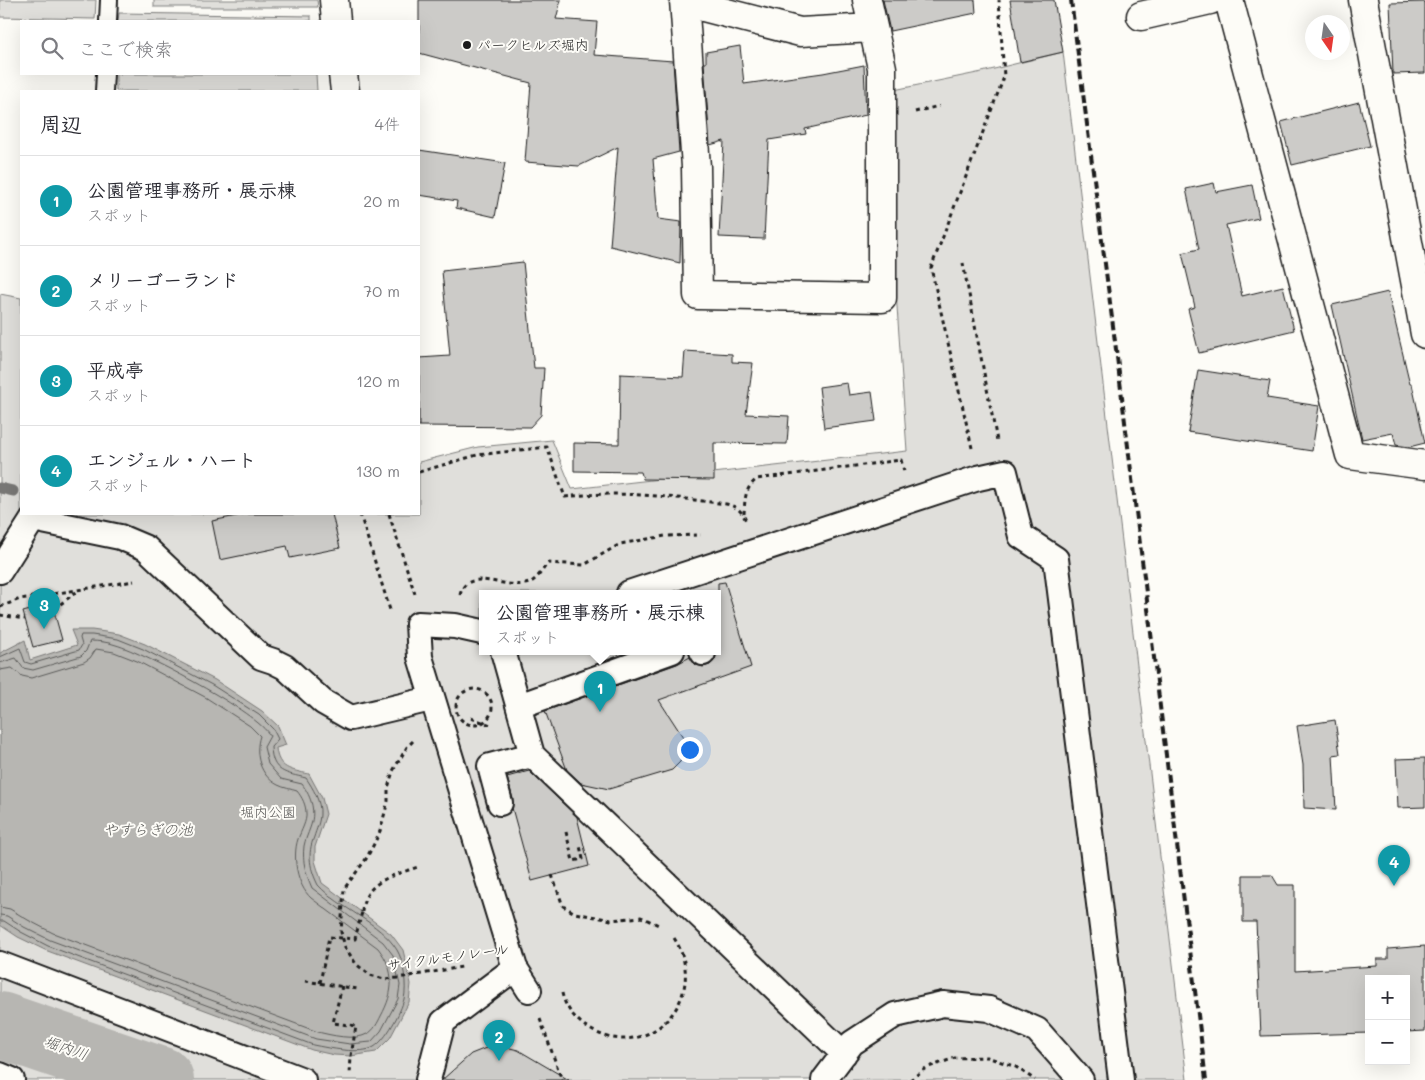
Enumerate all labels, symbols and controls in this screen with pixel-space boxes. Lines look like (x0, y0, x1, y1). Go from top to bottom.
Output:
north arrow (1305, 15, 1350, 60)
search box (20, 20, 420, 75)
icon: search (38, 34, 66, 62)
place label: パークヒルズ堀内 (477, 35, 589, 54)
text: ここで検索 (78, 36, 173, 61)
marker: パークヒルズ堀内 (461, 39, 473, 51)
text: 周辺 (40, 110, 82, 137)
text: 4件 (375, 113, 400, 134)
text: 公園管理事務所・展示棟 (87, 177, 296, 202)
text: 1 (52, 190, 60, 211)
text: 20 m (363, 190, 400, 211)
text: スポット (87, 204, 151, 225)
text: メリーゴーランド (87, 267, 239, 292)
text: 2 (52, 280, 60, 301)
text: 70 m (363, 280, 400, 301)
text: スポット (87, 294, 151, 315)
text: 平成亭 (87, 357, 144, 382)
text: 3 (51, 370, 61, 391)
text: 120 m (356, 370, 400, 391)
text: スポット (87, 384, 151, 405)
text: エンジェル・ハート (87, 447, 256, 472)
text: 4 (51, 460, 61, 481)
text: 130 m (356, 460, 400, 481)
text: スポット (87, 474, 151, 495)
pin: 3 (28, 588, 60, 629)
popup (479, 590, 721, 655)
text: 公園管理事務所・展示棟 (495, 599, 705, 624)
text: スポット (495, 626, 560, 647)
pin: 1 (584, 671, 616, 712)
your location (677, 737, 703, 763)
park label: 堀内公園 (240, 802, 296, 821)
water label: やすらぎの池 (103, 819, 194, 839)
pin: 4 (1378, 845, 1410, 886)
street label: サイクルモノレール (386, 939, 510, 974)
map controls (1365, 975, 1410, 1065)
button: + (1365, 975, 1410, 1020)
pin: 2 (483, 1020, 515, 1061)
button: − (1365, 1020, 1410, 1065)
water label: 堀内川 (42, 1030, 91, 1064)

